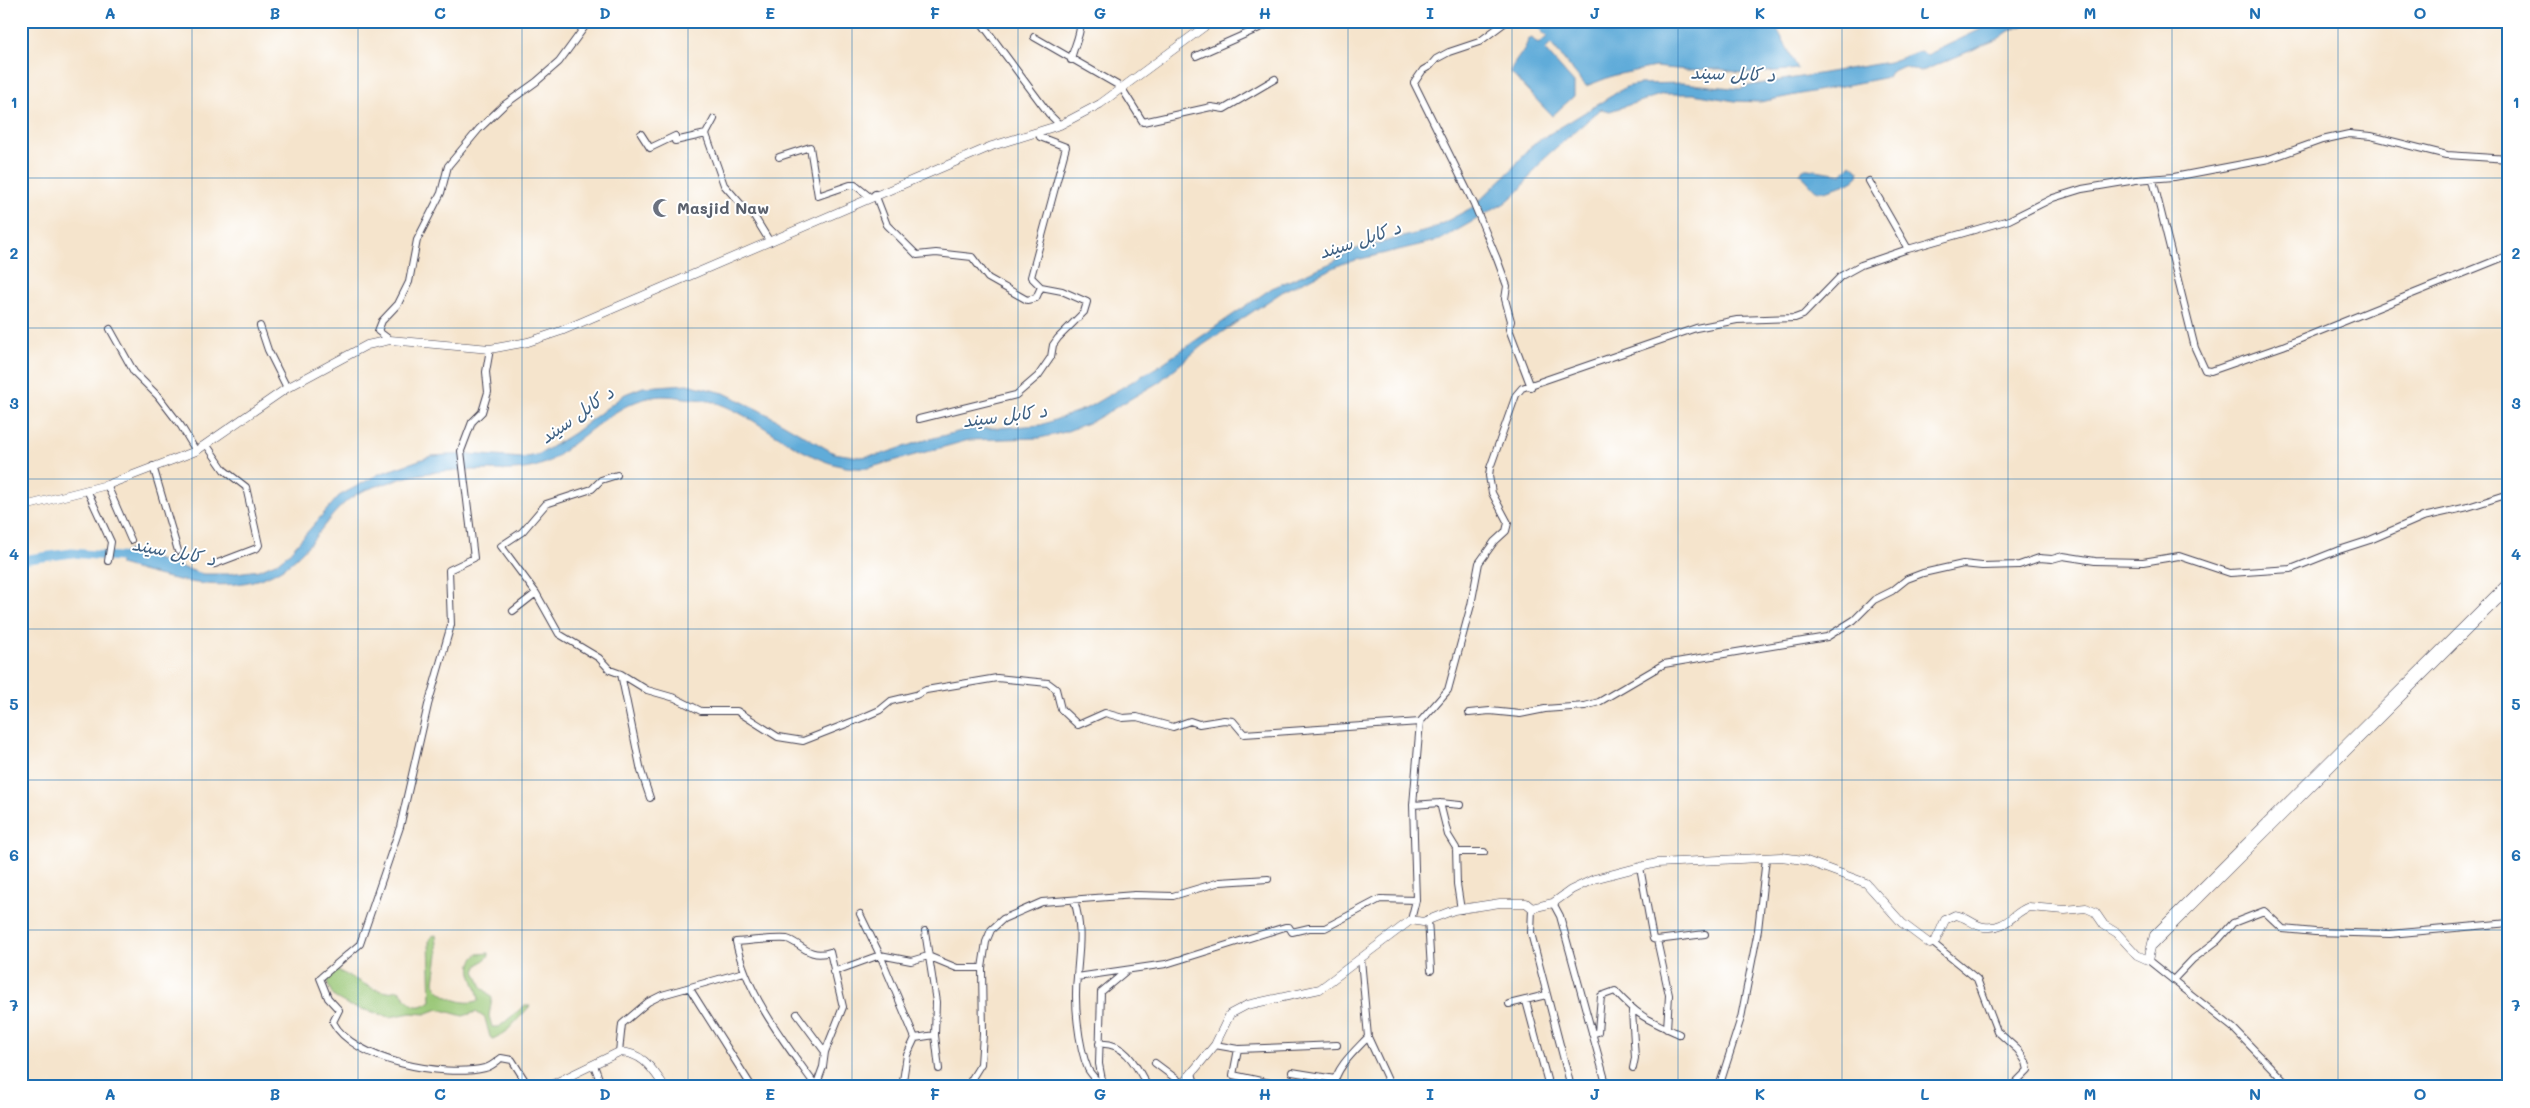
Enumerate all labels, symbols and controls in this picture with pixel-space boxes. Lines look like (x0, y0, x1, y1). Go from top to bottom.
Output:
text: A (104, 2, 116, 23)
text: B (270, 2, 280, 23)
text: C (434, 2, 446, 23)
text: D (599, 2, 611, 23)
text: E (765, 2, 775, 23)
text: F (930, 2, 940, 23)
text: G (1094, 2, 1106, 23)
text: H (1259, 2, 1271, 23)
text: I (1426, 2, 1434, 23)
text: J (1590, 2, 1600, 23)
text: K (1755, 2, 1765, 23)
text: L (1920, 2, 1930, 23)
text: M (2084, 2, 2096, 23)
text: N (2249, 2, 2261, 23)
text: O (2414, 2, 2427, 23)
water label: د کابل سيند (1690, 60, 1776, 86)
text: 1 (10, 91, 18, 112)
text: 1 (2512, 91, 2520, 112)
mosque icon: Masjid Naw (651, 197, 673, 219)
place label: Masjid Naw (677, 197, 769, 218)
water label: د کابل سيند (1316, 214, 1404, 264)
text: 2 (10, 242, 19, 263)
text: 2 (2512, 242, 2521, 263)
water label: د کابل سيند (535, 380, 618, 448)
text: 3 (9, 392, 19, 413)
text: 3 (2511, 392, 2521, 413)
water label: د کابل سيند (961, 398, 1049, 432)
water label: د کابل سيند (130, 531, 218, 571)
text: 4 (9, 543, 19, 564)
text: 4 (2511, 543, 2521, 564)
text: 5 (9, 693, 19, 714)
text: 5 (2511, 693, 2521, 714)
text: 6 (9, 844, 19, 865)
text: 6 (2511, 844, 2521, 865)
text: 7 (10, 994, 19, 1015)
text: 7 (2512, 994, 2521, 1015)
text: A (104, 1083, 116, 1104)
text: B (270, 1083, 280, 1104)
text: C (434, 1083, 446, 1104)
text: D (599, 1083, 611, 1104)
text: E (765, 1083, 775, 1104)
text: F (930, 1083, 940, 1104)
text: G (1094, 1083, 1106, 1104)
text: H (1259, 1083, 1271, 1104)
text: I (1426, 1083, 1434, 1104)
text: J (1590, 1083, 1600, 1104)
text: K (1755, 1083, 1765, 1104)
text: L (1920, 1083, 1930, 1104)
text: M (2084, 1083, 2096, 1104)
text: N (2249, 1083, 2261, 1104)
text: O (2414, 1083, 2427, 1104)

